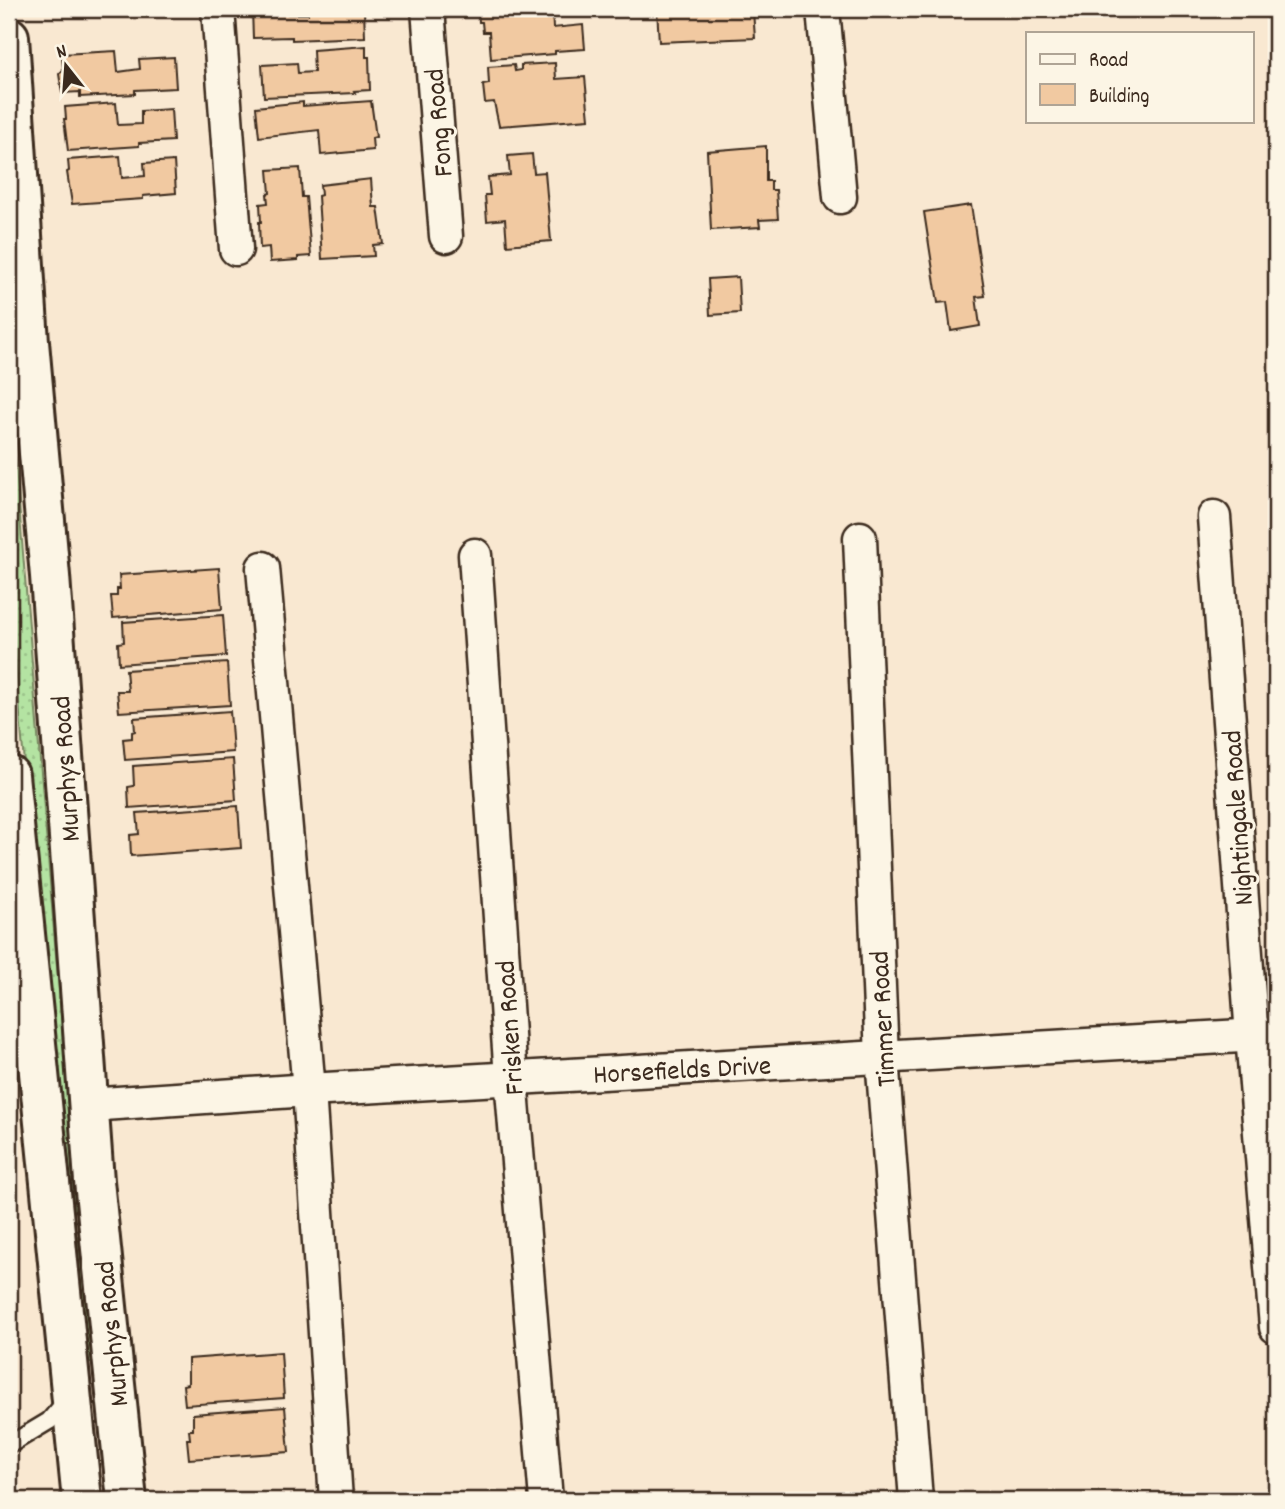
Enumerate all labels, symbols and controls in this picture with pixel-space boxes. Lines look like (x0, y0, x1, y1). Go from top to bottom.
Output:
north arrow (32, 32, 102, 102)
legend (1026, 32, 1254, 122)
text: N (54, 39, 70, 67)
text: Road (1089, 47, 1128, 77)
street label: Fong Road (417, 67, 467, 179)
text: Building (1089, 83, 1149, 113)
street label: Murphys Road (44, 694, 94, 843)
street label: Nightingale Road (1215, 729, 1267, 907)
street label: Timmer Road (862, 950, 910, 1088)
street label: Frisken Road (488, 959, 538, 1097)
street label: Horsefields Drive (592, 1048, 772, 1098)
street label: Murphys Road (87, 1259, 143, 1408)

